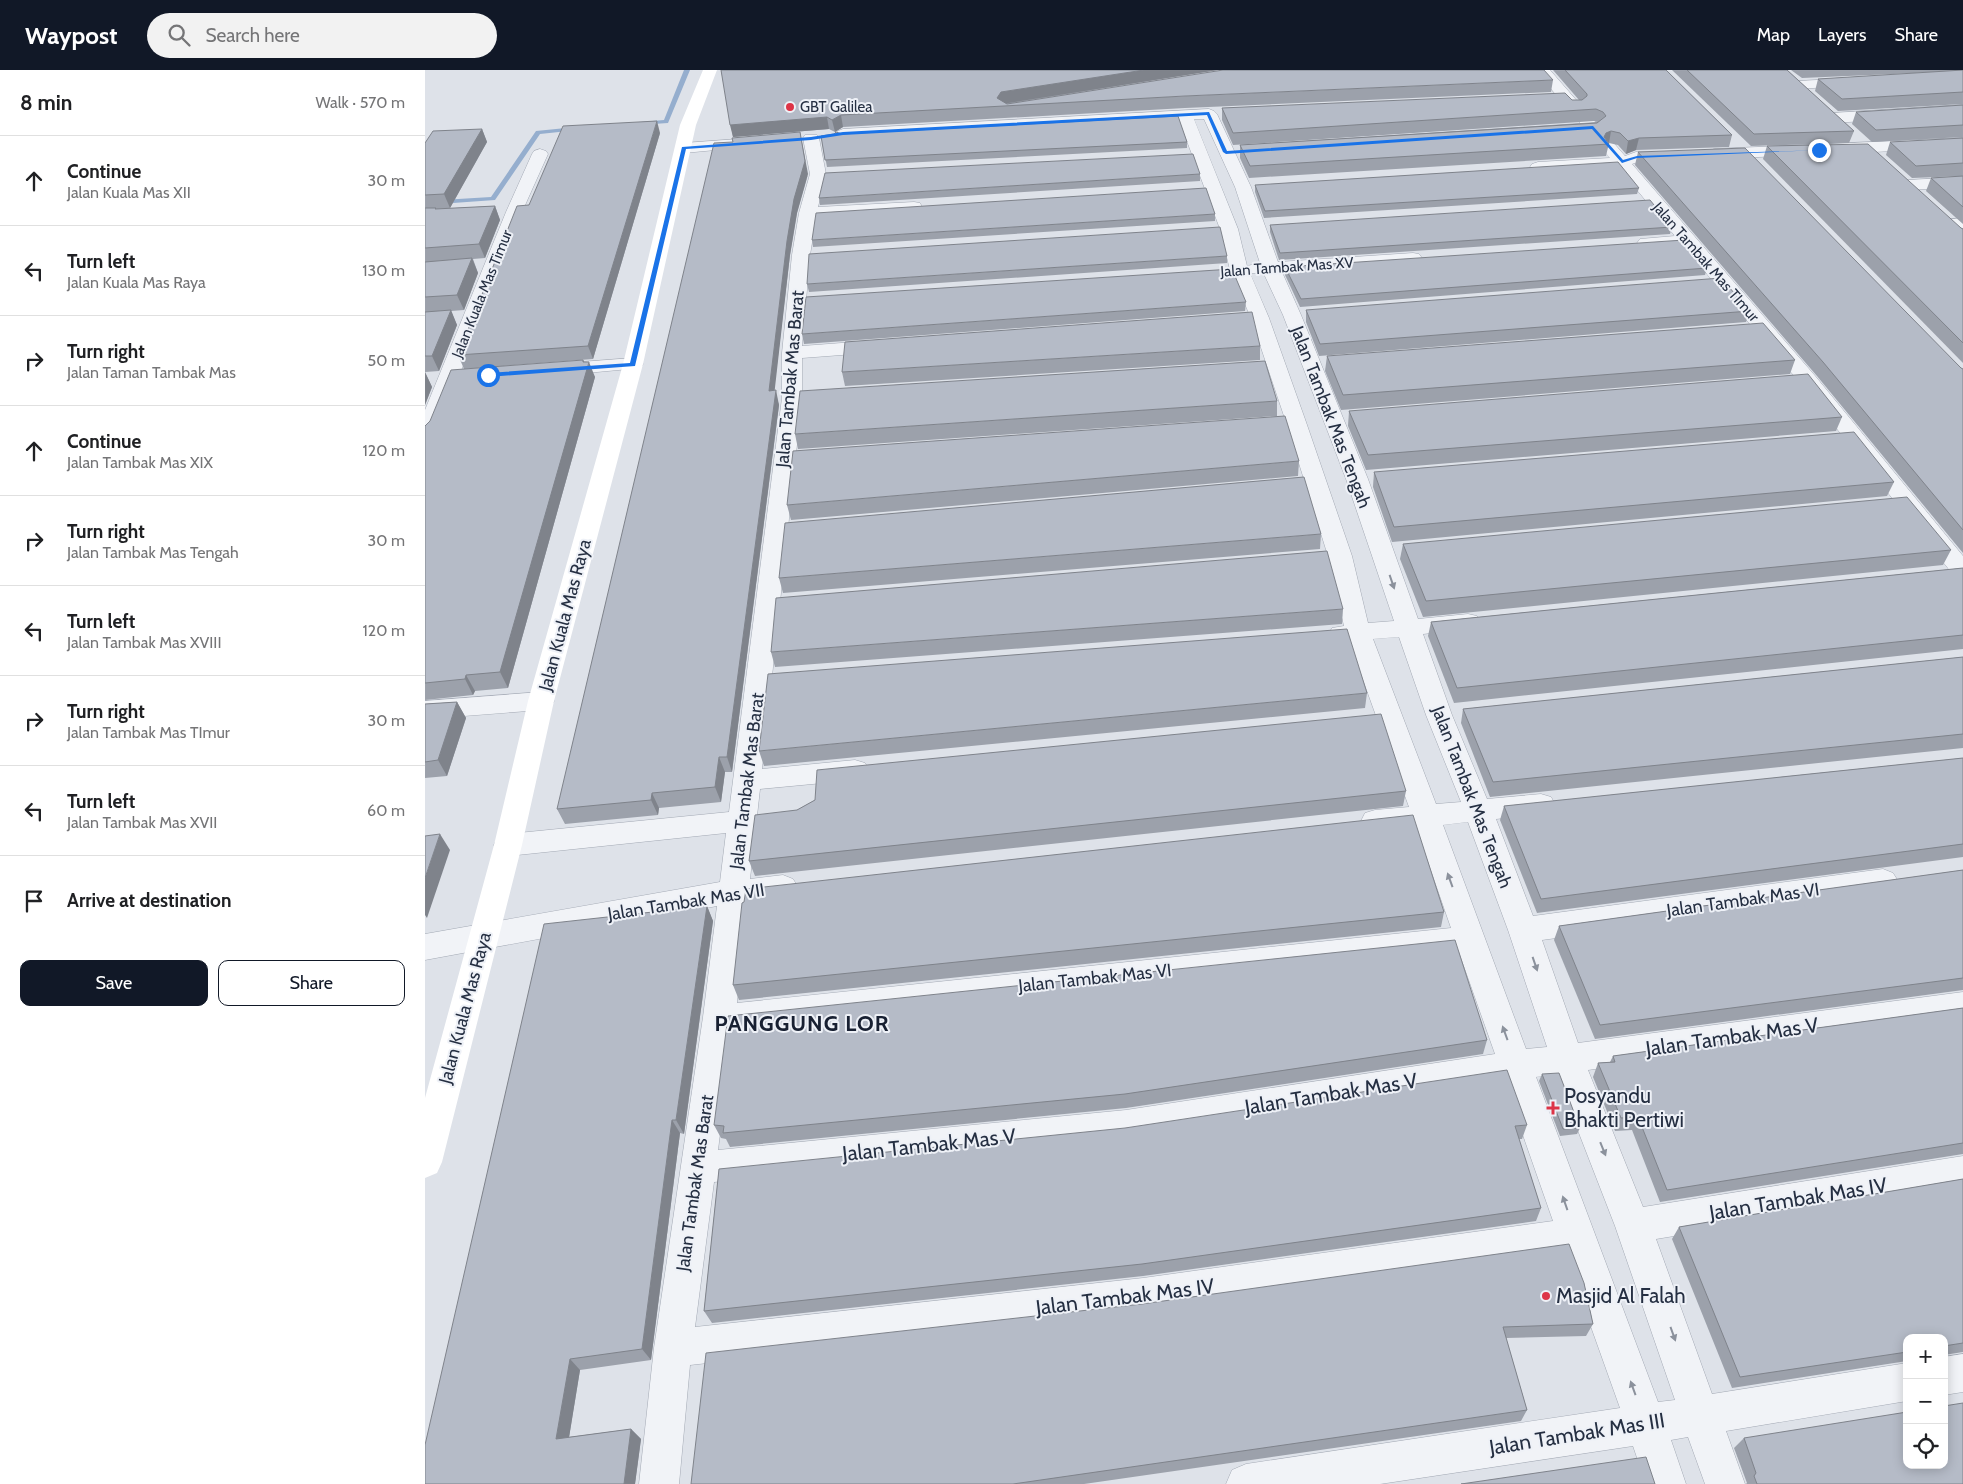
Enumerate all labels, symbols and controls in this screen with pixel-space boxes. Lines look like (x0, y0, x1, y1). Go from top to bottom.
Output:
search box (147, 13, 497, 58)
text: Waypost (25, 21, 117, 50)
icon: search (165, 21, 193, 49)
text: Search here (205, 24, 300, 47)
text: Map (1757, 24, 1790, 46)
text: Layers (1818, 24, 1867, 46)
text: Share (1895, 24, 1938, 46)
text: 8 min (20, 90, 72, 115)
text: Walk · 570 m (316, 93, 405, 112)
place label: GBT Galilea (800, 98, 873, 116)
marker: GBT Galilea (784, 101, 796, 113)
route end (1808, 139, 1831, 162)
text: Continue (67, 160, 141, 183)
icon: ahead (20, 167, 48, 195)
text: 30 m (368, 171, 405, 190)
text: Jalan Kuala Mas XII (67, 183, 191, 202)
street label: Jalan Tambak Mas TImur (1648, 198, 1763, 326)
street label: Jalan Kuala Mas Timur (448, 227, 516, 362)
text: Turn left (67, 250, 135, 273)
street label: Jalan Tambak Mas XV (1219, 253, 1355, 281)
icon: left (20, 257, 48, 285)
text: 130 m (362, 261, 405, 280)
text: Jalan Kuala Mas Raya (67, 273, 206, 292)
street label: Jalan Tambak Mas Barat (771, 289, 809, 470)
street label: Jalan Tambak Mas Tengah (1286, 322, 1376, 511)
text: Turn right (67, 340, 145, 363)
icon: right (20, 347, 48, 375)
text: 50 m (368, 351, 405, 370)
text: Jalan Taman Tambak Mas (67, 363, 236, 382)
route start (477, 364, 500, 387)
text: Continue (67, 430, 141, 453)
icon: ahead (20, 437, 48, 465)
text: 120 m (363, 441, 405, 460)
text: Jalan Tambak Mas XIX (67, 453, 213, 472)
text: Turn right (67, 520, 145, 543)
icon: right (20, 527, 48, 555)
text: 30 m (368, 531, 405, 550)
street label: Jalan Kuala Mas Raya (534, 536, 596, 694)
text: Jalan Tambak Mas Tengah (67, 543, 239, 562)
one-way arrow (1389, 575, 1396, 590)
text: Turn left (67, 610, 135, 633)
icon: left (20, 617, 48, 645)
text: 120 m (363, 621, 405, 640)
text: Jalan Tambak Mas XVIII (67, 633, 221, 652)
street label: Jalan Tambak Mas Barat (725, 691, 769, 872)
text: Turn right (67, 700, 145, 723)
street label: Jalan Tambak Mas Tengah (1427, 702, 1517, 891)
icon: right (20, 707, 48, 735)
text: 30 m (368, 711, 405, 730)
text: Jalan Tambak Mas TImur (67, 723, 230, 742)
text: Turn left (67, 790, 135, 813)
icon: left (20, 797, 48, 825)
text: 60 m (367, 801, 405, 820)
text: Jalan Tambak Mas XVII (67, 813, 217, 832)
one-way arrow (1446, 873, 1453, 888)
street label: Jalan Tambak Mas VI (1664, 878, 1821, 922)
street label: Jalan Tambak Mas VII (605, 879, 766, 925)
icon: arrive (20, 887, 48, 915)
text: Arrive at destination (67, 889, 231, 912)
street label: Jalan Kuala Mas Raya (434, 929, 496, 1087)
one-way arrow (1531, 957, 1539, 972)
street label: Jalan Tambak Mas VI (1016, 959, 1173, 997)
button: Save (20, 960, 208, 1006)
button: Share (218, 960, 405, 1006)
district label: PANGGUNG LOR (715, 1010, 889, 1037)
street label: Jalan Tambak Mas V (1643, 1012, 1820, 1061)
one-way arrow (1501, 1025, 1509, 1040)
street label: Jalan Tambak Mas V (1242, 1068, 1419, 1120)
place label: Posyandu Bhakti Pertiwi (1564, 1083, 1684, 1132)
street label: Jalan Tambak Mas Barat (672, 1093, 718, 1274)
marker: Posyandu Bhakti Pertiwi (1546, 1101, 1560, 1115)
street label: Jalan Tambak Mas V (840, 1123, 1017, 1166)
one-way arrow (1599, 1142, 1607, 1157)
street label: Jalan Tambak Mas IV (1706, 1172, 1889, 1225)
one-way arrow (1560, 1195, 1568, 1210)
street label: Jalan Tambak Mas IV (1033, 1273, 1216, 1320)
place label: Masjid Al Falah (1556, 1283, 1686, 1309)
marker: Masjid Al Falah (1540, 1290, 1552, 1302)
one-way arrow (1669, 1327, 1677, 1342)
map controls (1903, 1334, 1948, 1469)
button: + (1903, 1334, 1948, 1379)
button: − (1903, 1379, 1948, 1424)
one-way arrow (1629, 1380, 1637, 1395)
street label: Jalan Tambak Mas III (1486, 1407, 1667, 1460)
button: locate (1903, 1424, 1948, 1469)

